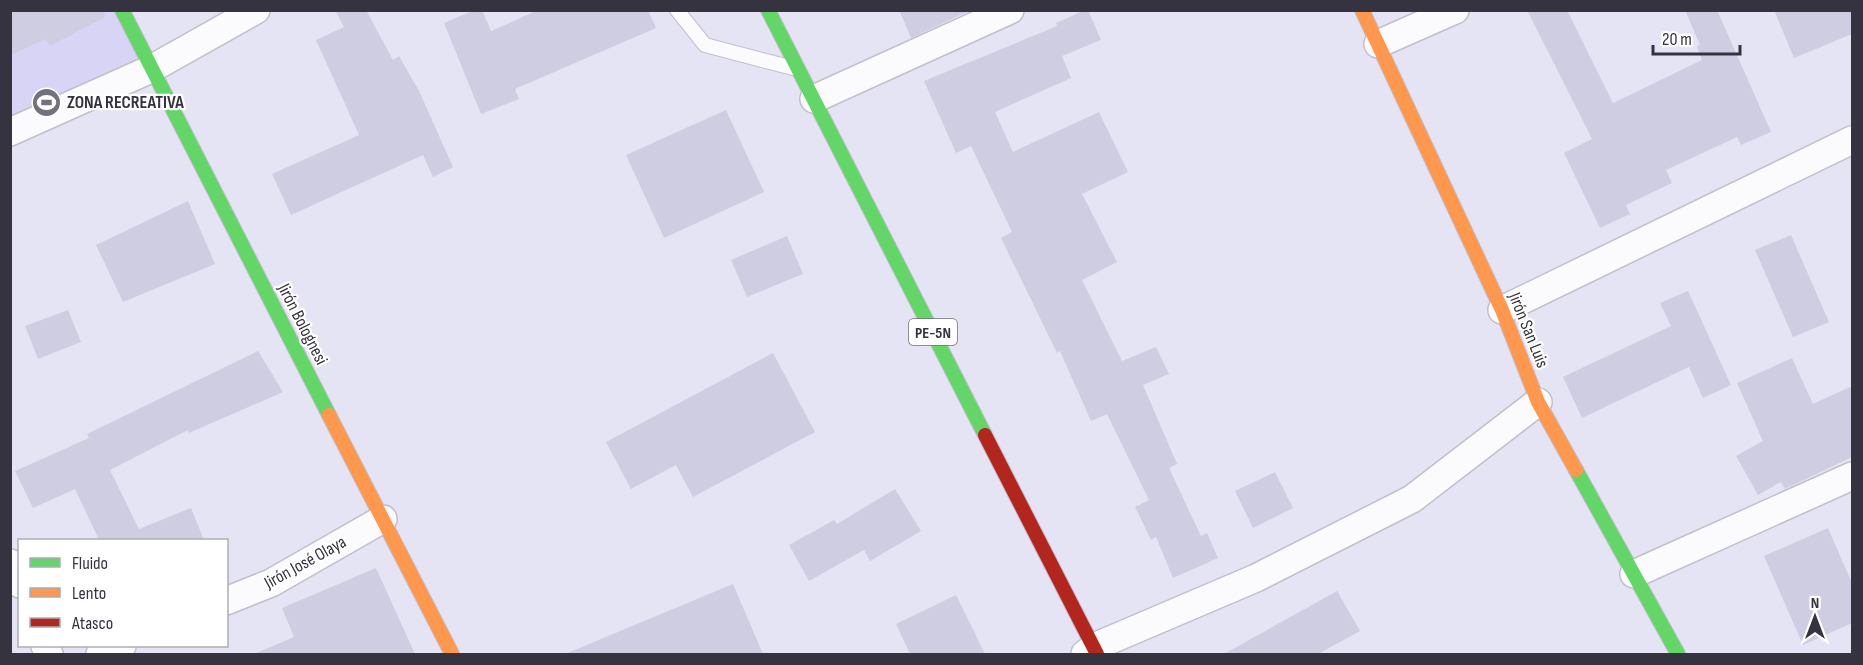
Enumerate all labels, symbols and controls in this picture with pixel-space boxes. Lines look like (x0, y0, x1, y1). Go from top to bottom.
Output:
scale bar (1653, 18, 1740, 56)
text: 20 m (1662, 29, 1692, 50)
sports icon: ZONA RECREATIVA (30, 86, 62, 118)
place label: ZONA RECREATIVA (67, 92, 184, 113)
street label: Jirón Bolognesi (273, 279, 332, 368)
street label: Jirón San Luis (1504, 289, 1553, 371)
road number: PE-5N (909, 319, 957, 345)
street label: Jirón José Olaya (260, 531, 350, 594)
legend (18, 539, 228, 647)
text: Fluido (72, 553, 108, 574)
text: Lento (72, 583, 106, 604)
north arrow (1785, 587, 1845, 647)
text: N (1811, 594, 1819, 613)
text: Atasco (71, 613, 113, 634)

